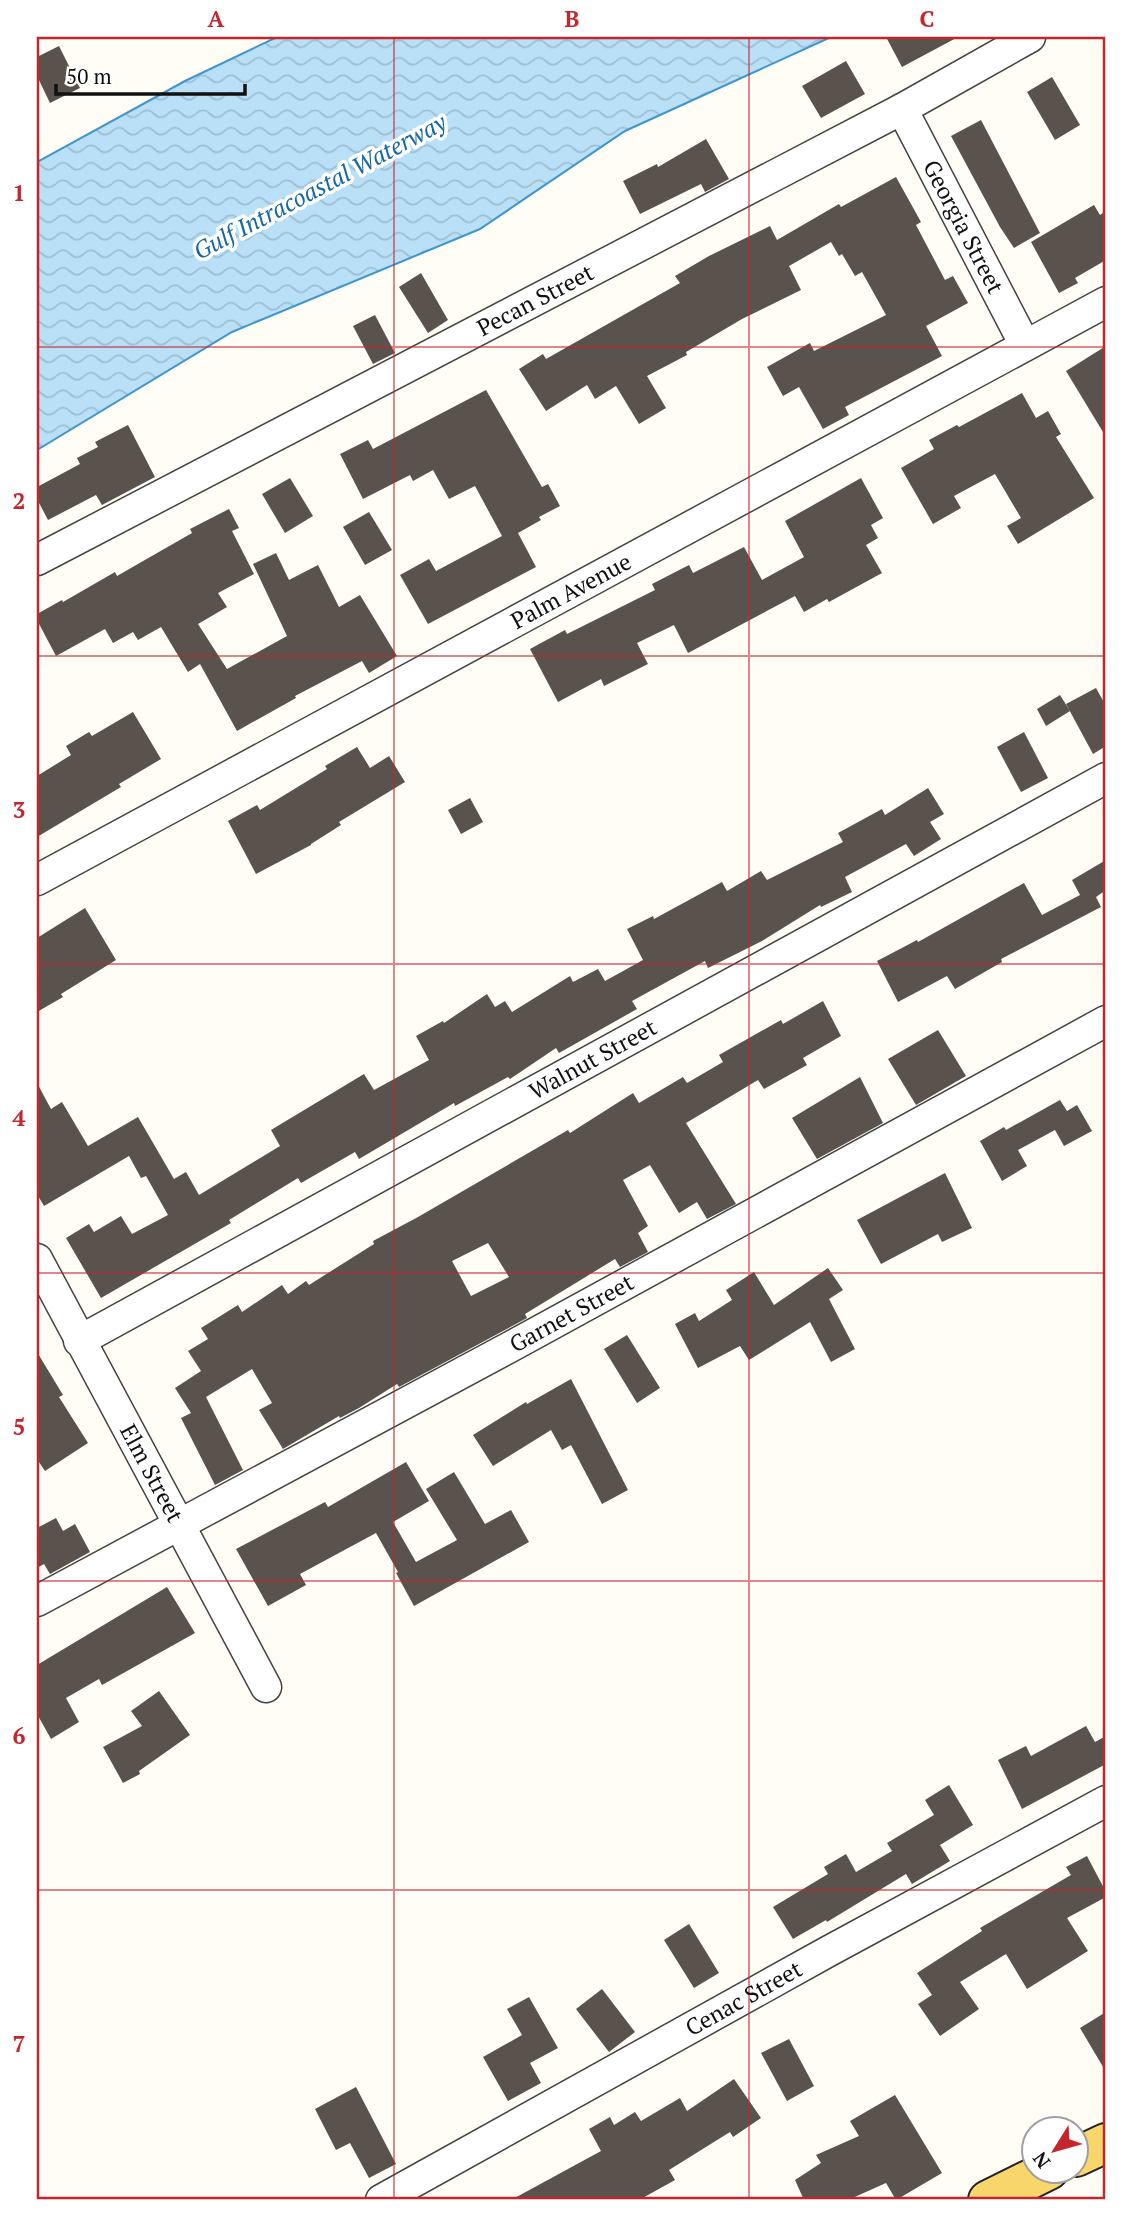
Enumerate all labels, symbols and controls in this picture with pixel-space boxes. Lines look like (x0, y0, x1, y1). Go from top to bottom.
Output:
text: A (208, 3, 225, 34)
text: B (565, 3, 580, 34)
text: C (920, 3, 935, 34)
scale bar (56, 52, 245, 96)
text: 50 m (66, 62, 112, 90)
water label: Gulf Intracoastal Waterway (188, 105, 452, 266)
street label: Georgia Street (916, 155, 1012, 299)
text: 1 (13, 177, 26, 208)
street label: Pecan Street (471, 256, 599, 343)
text: 2 (13, 485, 26, 516)
street label: Palm Avenue (505, 546, 636, 636)
text: 3 (13, 794, 26, 825)
street label: Walnut Street (523, 1011, 662, 1106)
text: 4 (13, 1102, 26, 1133)
street label: Garnet Street (504, 1266, 639, 1359)
text: 5 (13, 1411, 26, 1442)
street label: Elm Street (113, 1418, 191, 1528)
text: 6 (13, 1720, 26, 1751)
street label: Cenac Street (680, 1953, 808, 2043)
text: 7 (13, 2028, 26, 2059)
north arrow (1020, 2114, 1090, 2184)
text: N (1026, 2147, 1055, 2174)

